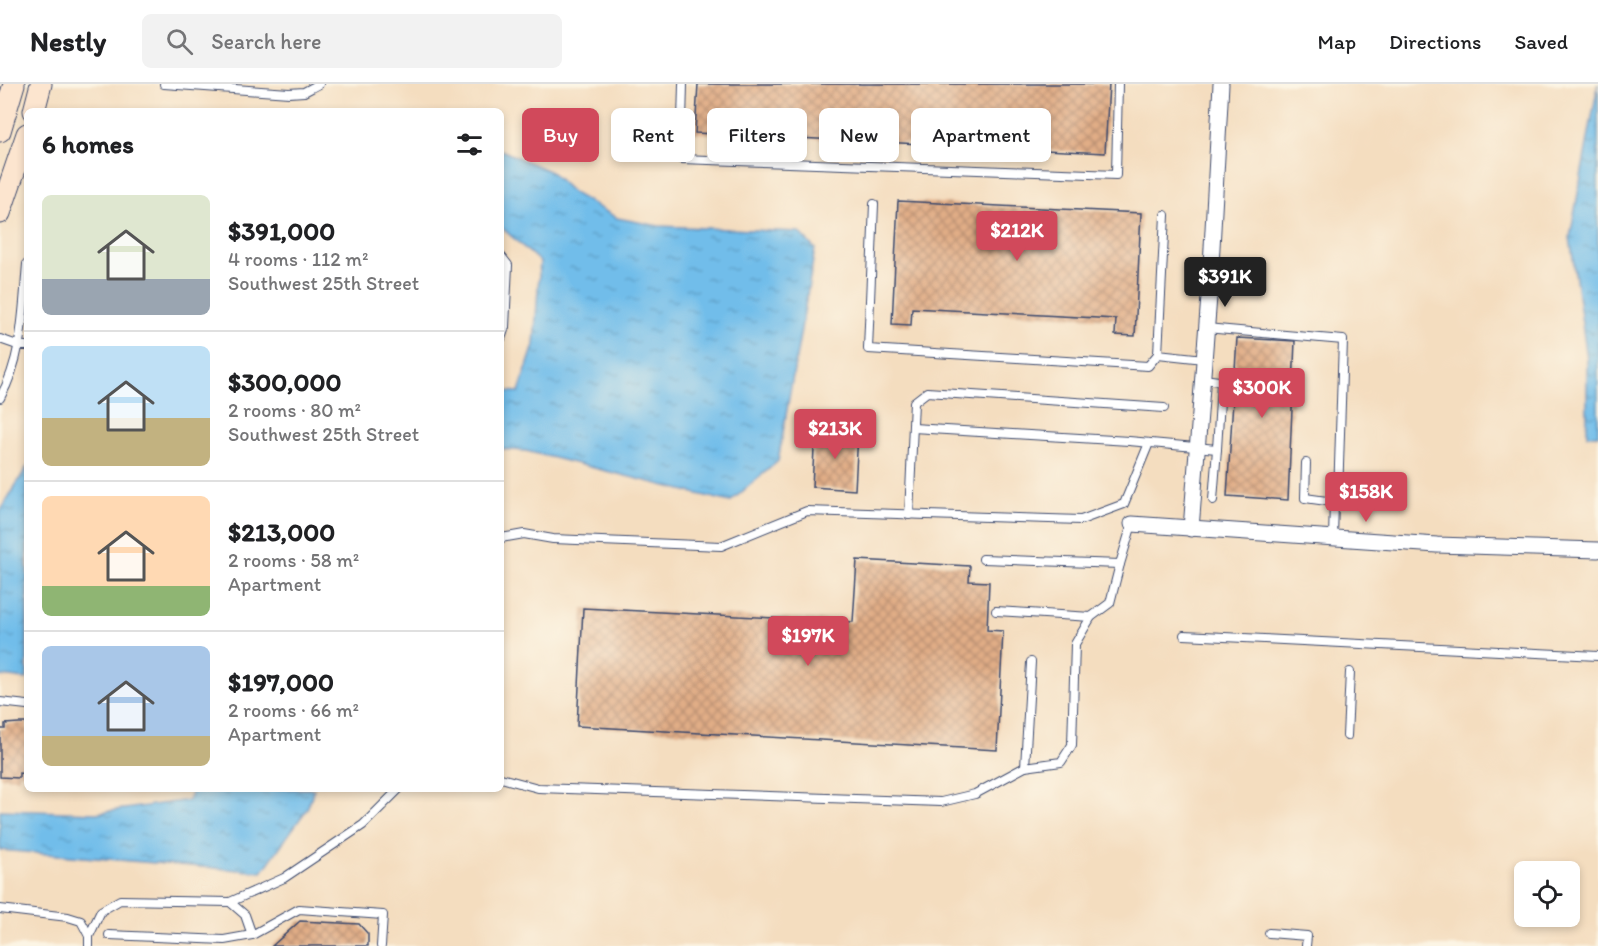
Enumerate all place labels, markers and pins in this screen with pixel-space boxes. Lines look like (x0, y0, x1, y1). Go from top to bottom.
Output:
pin: $212K (975, 211, 1059, 262)
pin: $391K (1183, 257, 1267, 308)
pin: $300K (1220, 368, 1304, 419)
pin: $213K (793, 409, 877, 460)
pin: $158K (1324, 472, 1408, 523)
pin: $197K (766, 616, 850, 667)

